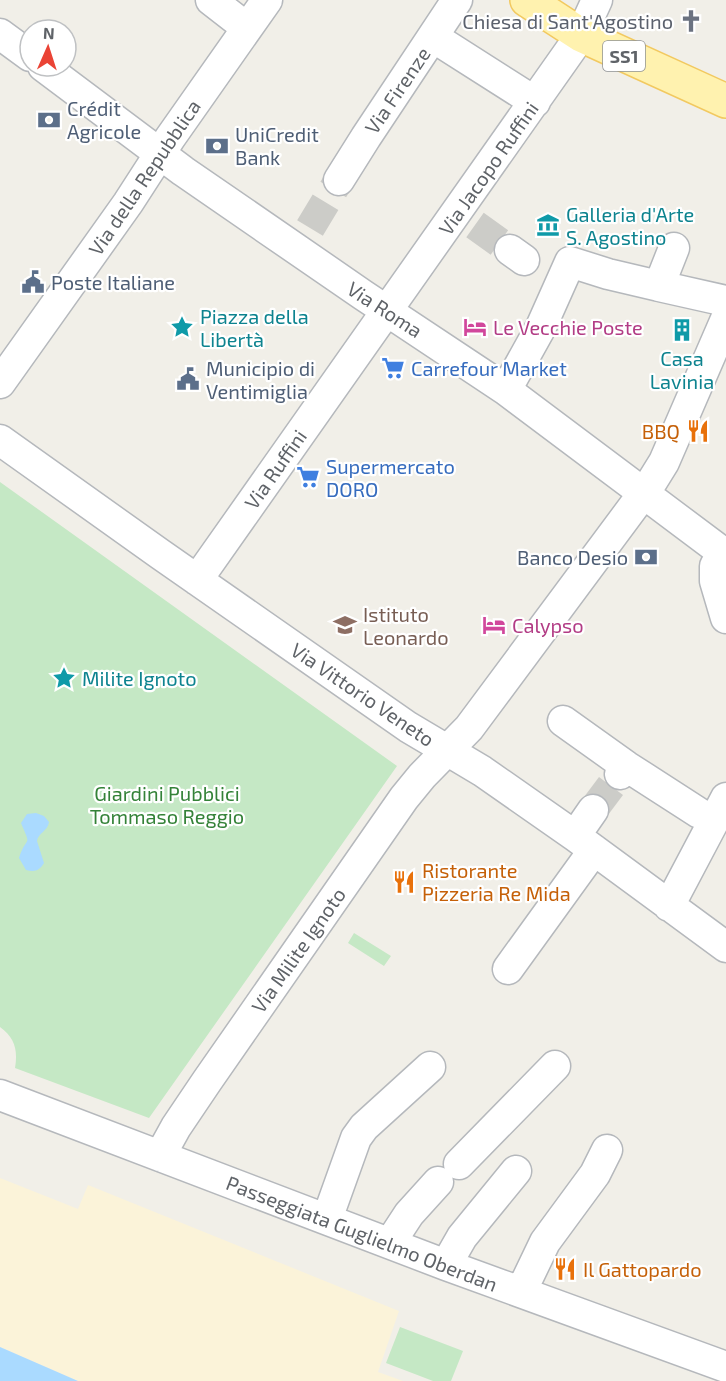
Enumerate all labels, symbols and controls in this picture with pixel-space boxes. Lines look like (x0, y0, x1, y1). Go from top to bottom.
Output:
church icon: Chiesa di Sant'Agostino (678, 8, 704, 34)
place label: Chiesa di Sant'Agostino (462, 9, 673, 33)
north arrow (18, 18, 78, 78)
text: N (43, 23, 55, 42)
road number: SS1 (603, 41, 645, 71)
street label: Via Firenze (359, 42, 435, 138)
street label: Via della Repubblica (83, 95, 205, 259)
place label: Crédit Agricole (67, 96, 141, 143)
street label: Via Jacopo Ruffini (433, 97, 543, 239)
bank icon: Crédit Agricole (36, 107, 62, 133)
place label: UniCredit Bank (235, 122, 319, 169)
bank icon: UniCredit Bank (204, 133, 230, 159)
place label: Galleria d'Arte S. Agostino (566, 202, 694, 249)
museum icon: Galleria d'Arte S. Agostino (535, 212, 561, 238)
public building icon: Poste Italiane (20, 269, 46, 295)
place label: Poste Italiane (51, 270, 175, 294)
street label: Via Roma (343, 276, 427, 342)
place label: Piazza della Libertà (200, 304, 309, 351)
place icon: Piazza della Libertà (169, 314, 195, 340)
hotel icon: Le Vecchie Poste (462, 314, 488, 340)
place label: Le Vecchie Poste (493, 315, 643, 339)
building icon: Casa Lavinia (669, 317, 695, 343)
place label: Casa Lavinia (650, 346, 714, 393)
supermarket icon: Carrefour Market (380, 355, 406, 381)
place label: Municipio di Ventimiglia (206, 356, 315, 403)
place label: Carrefour Market (411, 356, 567, 380)
public building icon: Municipio di Ventimiglia (175, 366, 201, 392)
restaurant icon: BBQ (685, 418, 711, 444)
place label: BBQ (642, 419, 680, 443)
street label: Via Ruffini (239, 425, 311, 513)
place label: Supermercato DORO (326, 454, 455, 501)
supermarket icon: Supermercato DORO (295, 464, 321, 490)
bank icon: Banco Desio (633, 544, 659, 570)
place label: Banco Desio (517, 545, 628, 569)
place label: Istituto Leonardo (363, 602, 449, 649)
school or university icon: Istituto Leonardo (332, 612, 358, 638)
hotel icon: Calypso (481, 612, 507, 638)
place label: Calypso (512, 613, 584, 637)
street label: Via Vittorio Veneto (287, 637, 439, 751)
place icon: Milite Ignoto (51, 665, 77, 691)
place label: Milite Ignoto (82, 666, 197, 690)
park label: Giardini Pubblici Tommaso Reggio (90, 781, 244, 828)
place label: Ristorante Pizzeria Re Mida (422, 858, 571, 905)
restaurant icon: Ristorante Pizzeria Re Mida (391, 869, 417, 895)
street label: Via Milite Ignoto (246, 883, 350, 1017)
street label: Passeggiata Guglielmo Oberdan (223, 1170, 501, 1296)
restaurant icon: Il Gattopardo (552, 1256, 578, 1282)
place label: Il Gattopardo (583, 1257, 702, 1281)

